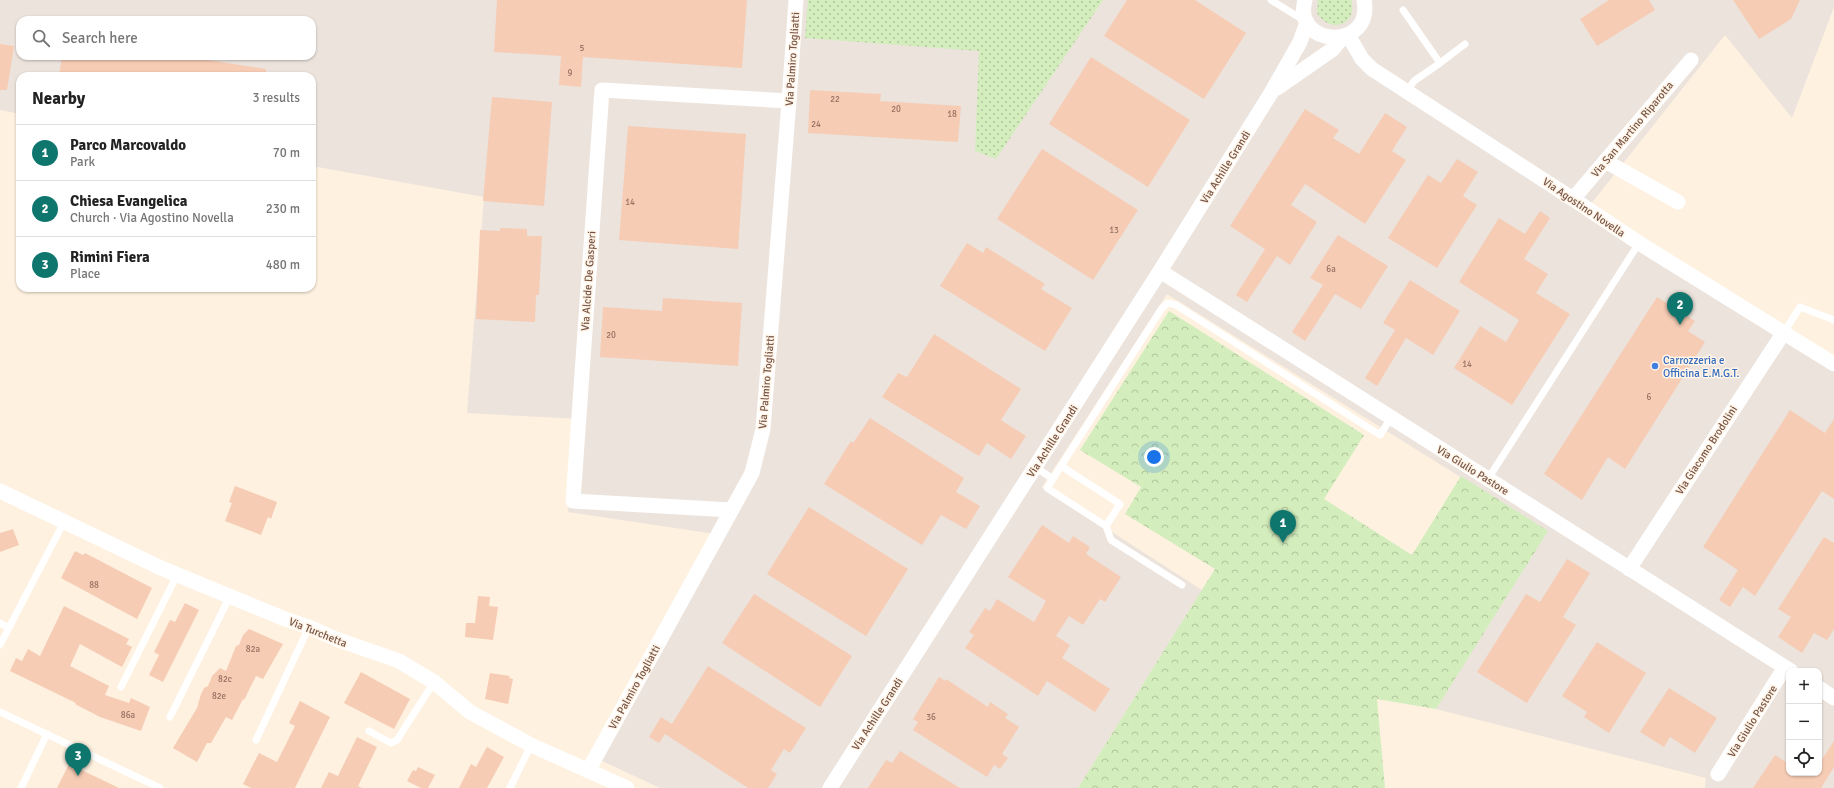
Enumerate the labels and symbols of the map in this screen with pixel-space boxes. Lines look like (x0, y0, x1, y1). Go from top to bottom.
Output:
street label: Via Palmiro Togliatti (783, 12, 802, 106)
house number: 5 (580, 43, 585, 54)
house number: 9 (568, 68, 573, 79)
street label: Via San Martino Riparotta (1589, 79, 1676, 180)
house number: 22 (830, 94, 840, 105)
house number: 20 (891, 104, 901, 115)
house number: 18 (947, 109, 957, 120)
house number: 24 (811, 119, 821, 130)
street label: Via Achille Grandi (1198, 128, 1253, 206)
street label: Via Agostino Novella (1540, 175, 1628, 240)
house number: 14 (625, 197, 635, 208)
house number: 13 (1109, 225, 1119, 236)
street label: Via Alcide De Gasperi (579, 231, 598, 331)
house number: 6a (1326, 264, 1336, 275)
pin: 2 (1667, 292, 1693, 325)
house number: 20 (606, 330, 616, 341)
street label: Via Palmiro Togliatti (756, 335, 777, 430)
place label: Carrozzeria e Officina E.M.G.T. (1663, 354, 1739, 380)
house number: 14 (1462, 359, 1472, 370)
marker: Carrozzeria e Officina E.M.G.T. (1650, 361, 1660, 371)
house number: 6 (1647, 392, 1652, 403)
street label: Via Achille Grandi (1024, 403, 1081, 480)
street label: Via Giacomo Brodolini (1673, 403, 1740, 497)
street label: Via Giulio Pastore (1434, 443, 1511, 498)
your location (1144, 447, 1164, 467)
pin: 1 (1270, 510, 1296, 543)
house number: 88 (89, 580, 99, 591)
street label: Via Turchetta (287, 615, 349, 650)
street label: Via Palmiro Togliatti (606, 643, 663, 732)
house number: 82a (246, 644, 261, 655)
house number: 82c (218, 674, 232, 685)
street label: Via Achille Grandi (849, 676, 906, 753)
street label: Via Giulio Pastore (1725, 683, 1780, 760)
house number: 82e (212, 691, 227, 702)
house number: 86a (121, 710, 136, 721)
house number: 36 (926, 712, 936, 723)
pin: 3 (65, 743, 91, 776)

